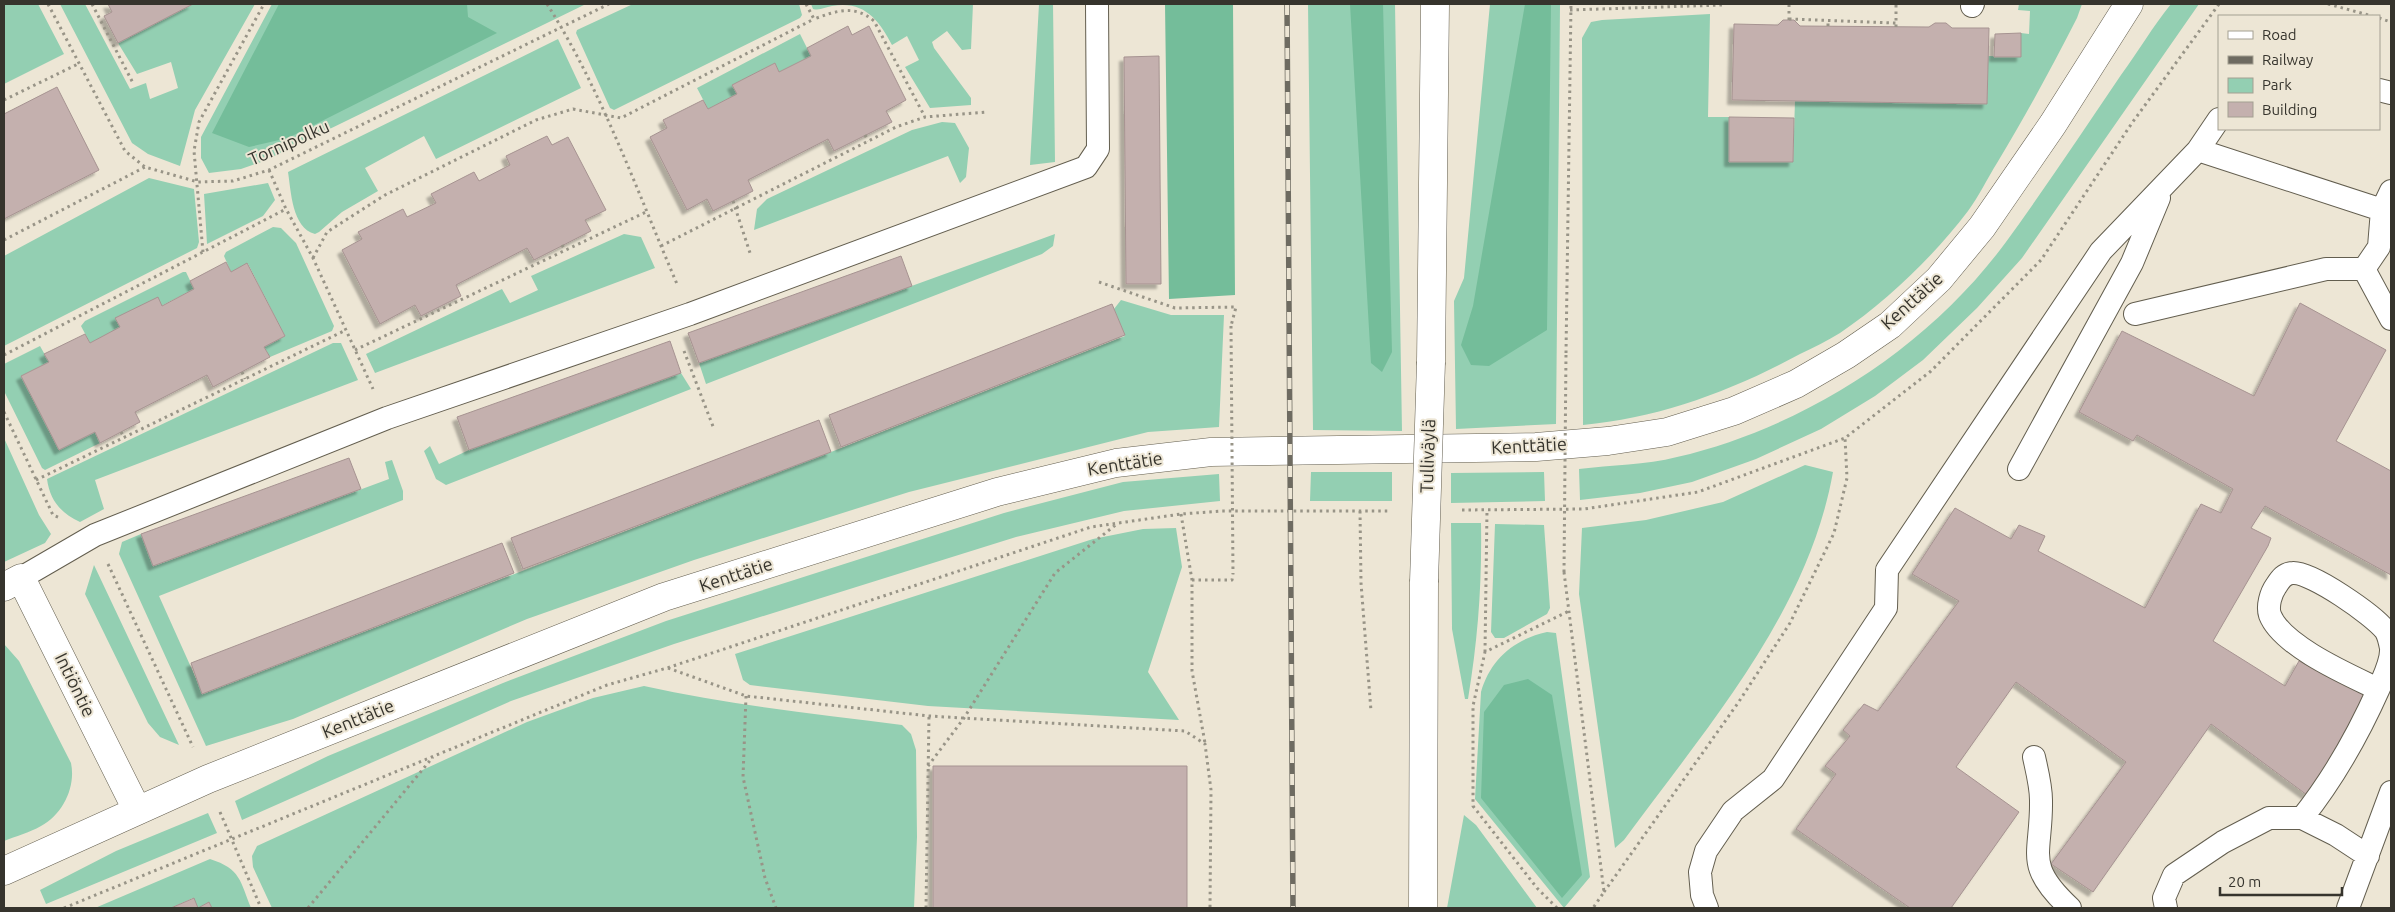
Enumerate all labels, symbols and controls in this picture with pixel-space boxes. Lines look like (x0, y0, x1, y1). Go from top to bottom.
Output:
legend (2218, 15, 2380, 130)
text: Road (2262, 26, 2297, 43)
text: Railway (2262, 51, 2313, 68)
text: Park (2262, 76, 2292, 93)
text: Building (2262, 101, 2317, 118)
street label: Tornipolku (245, 115, 332, 169)
street label: Kenttätie (1877, 267, 1946, 333)
street label: Tulliväylä (1416, 419, 1438, 493)
street label: Kenttätie (1491, 433, 1567, 457)
street label: Kenttätie (1086, 447, 1164, 479)
street label: Kenttätie (697, 553, 775, 595)
street label: Intiöntie (52, 649, 100, 720)
street label: Kenttätie (319, 695, 396, 742)
scale bar (2220, 864, 2342, 896)
text: 20 m (2228, 873, 2261, 890)

